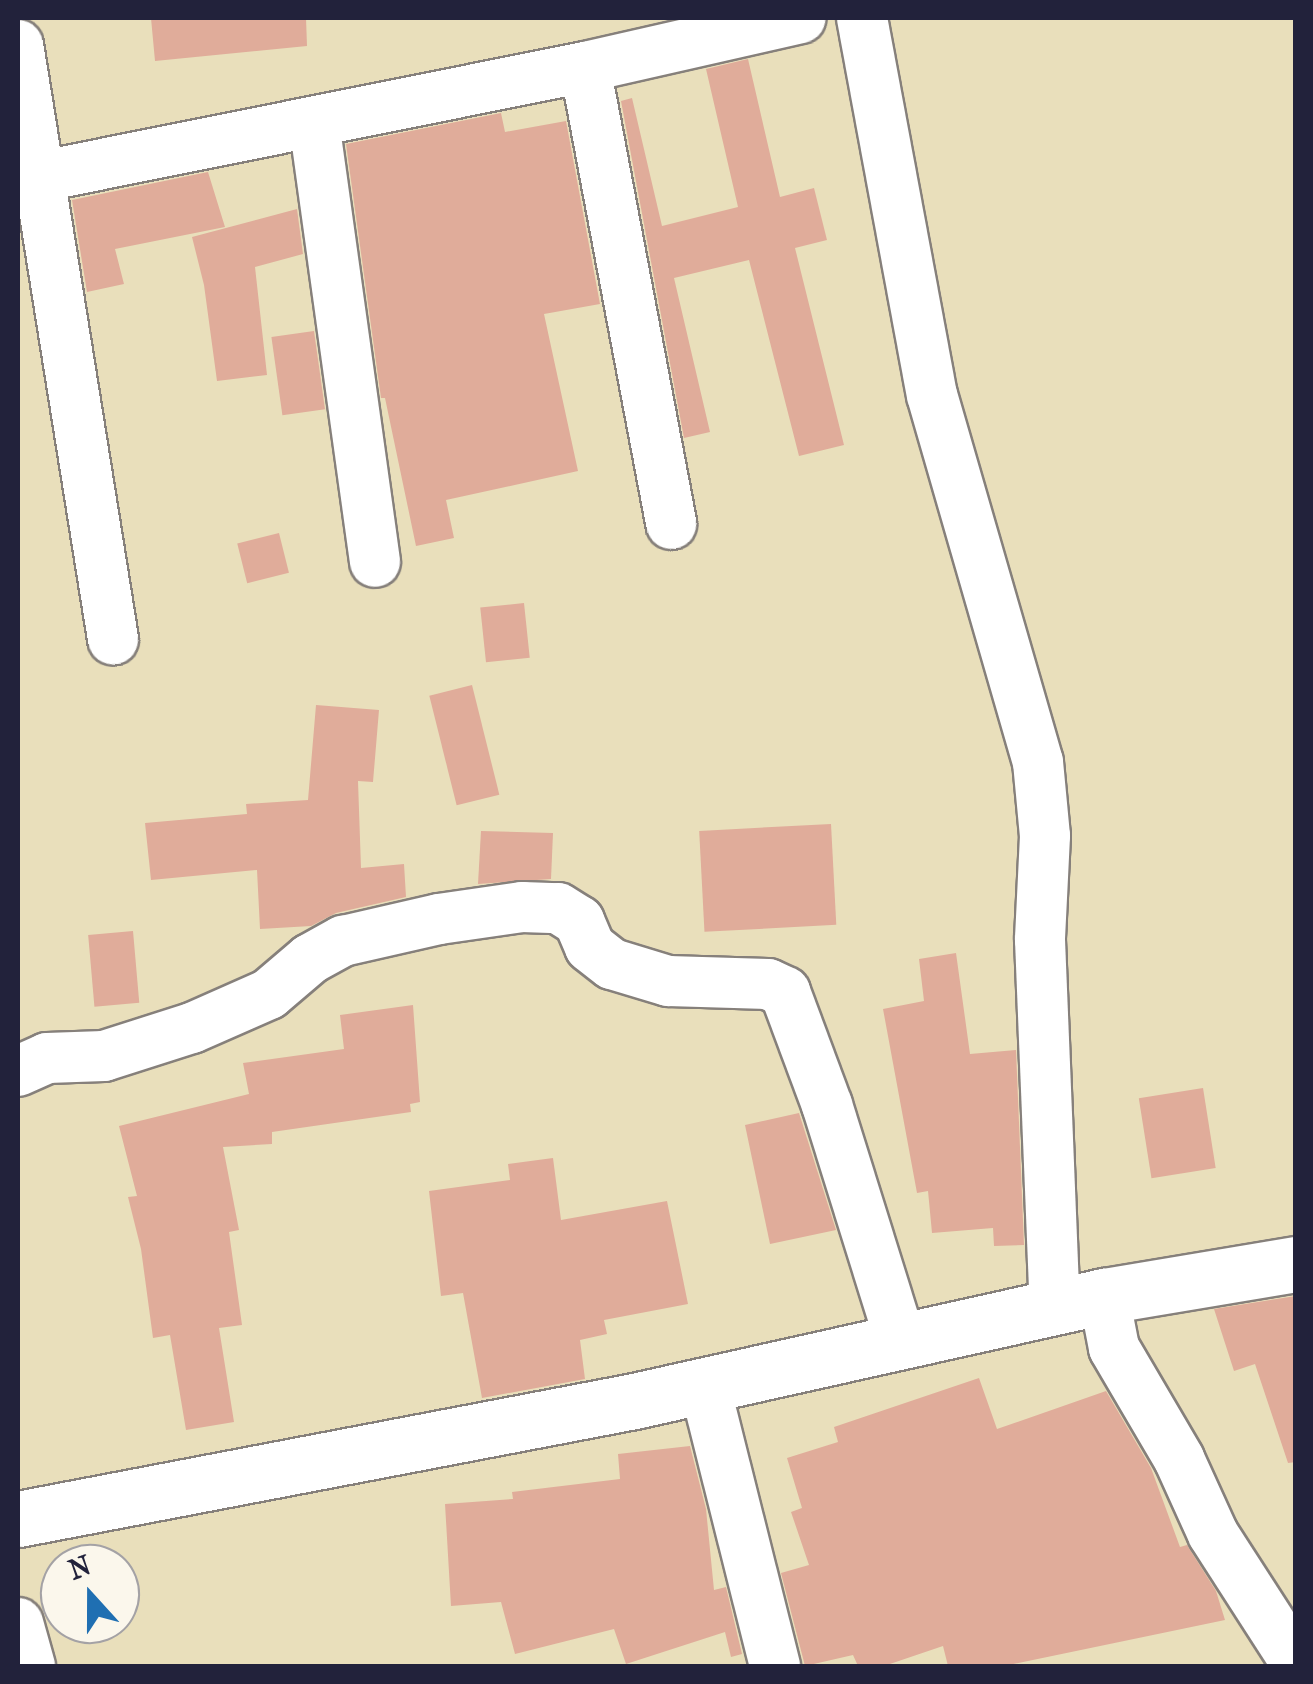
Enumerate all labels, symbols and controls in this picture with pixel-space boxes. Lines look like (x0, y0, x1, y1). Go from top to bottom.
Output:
north arrow (40, 1544, 140, 1644)
text: N (64, 1548, 96, 1587)

